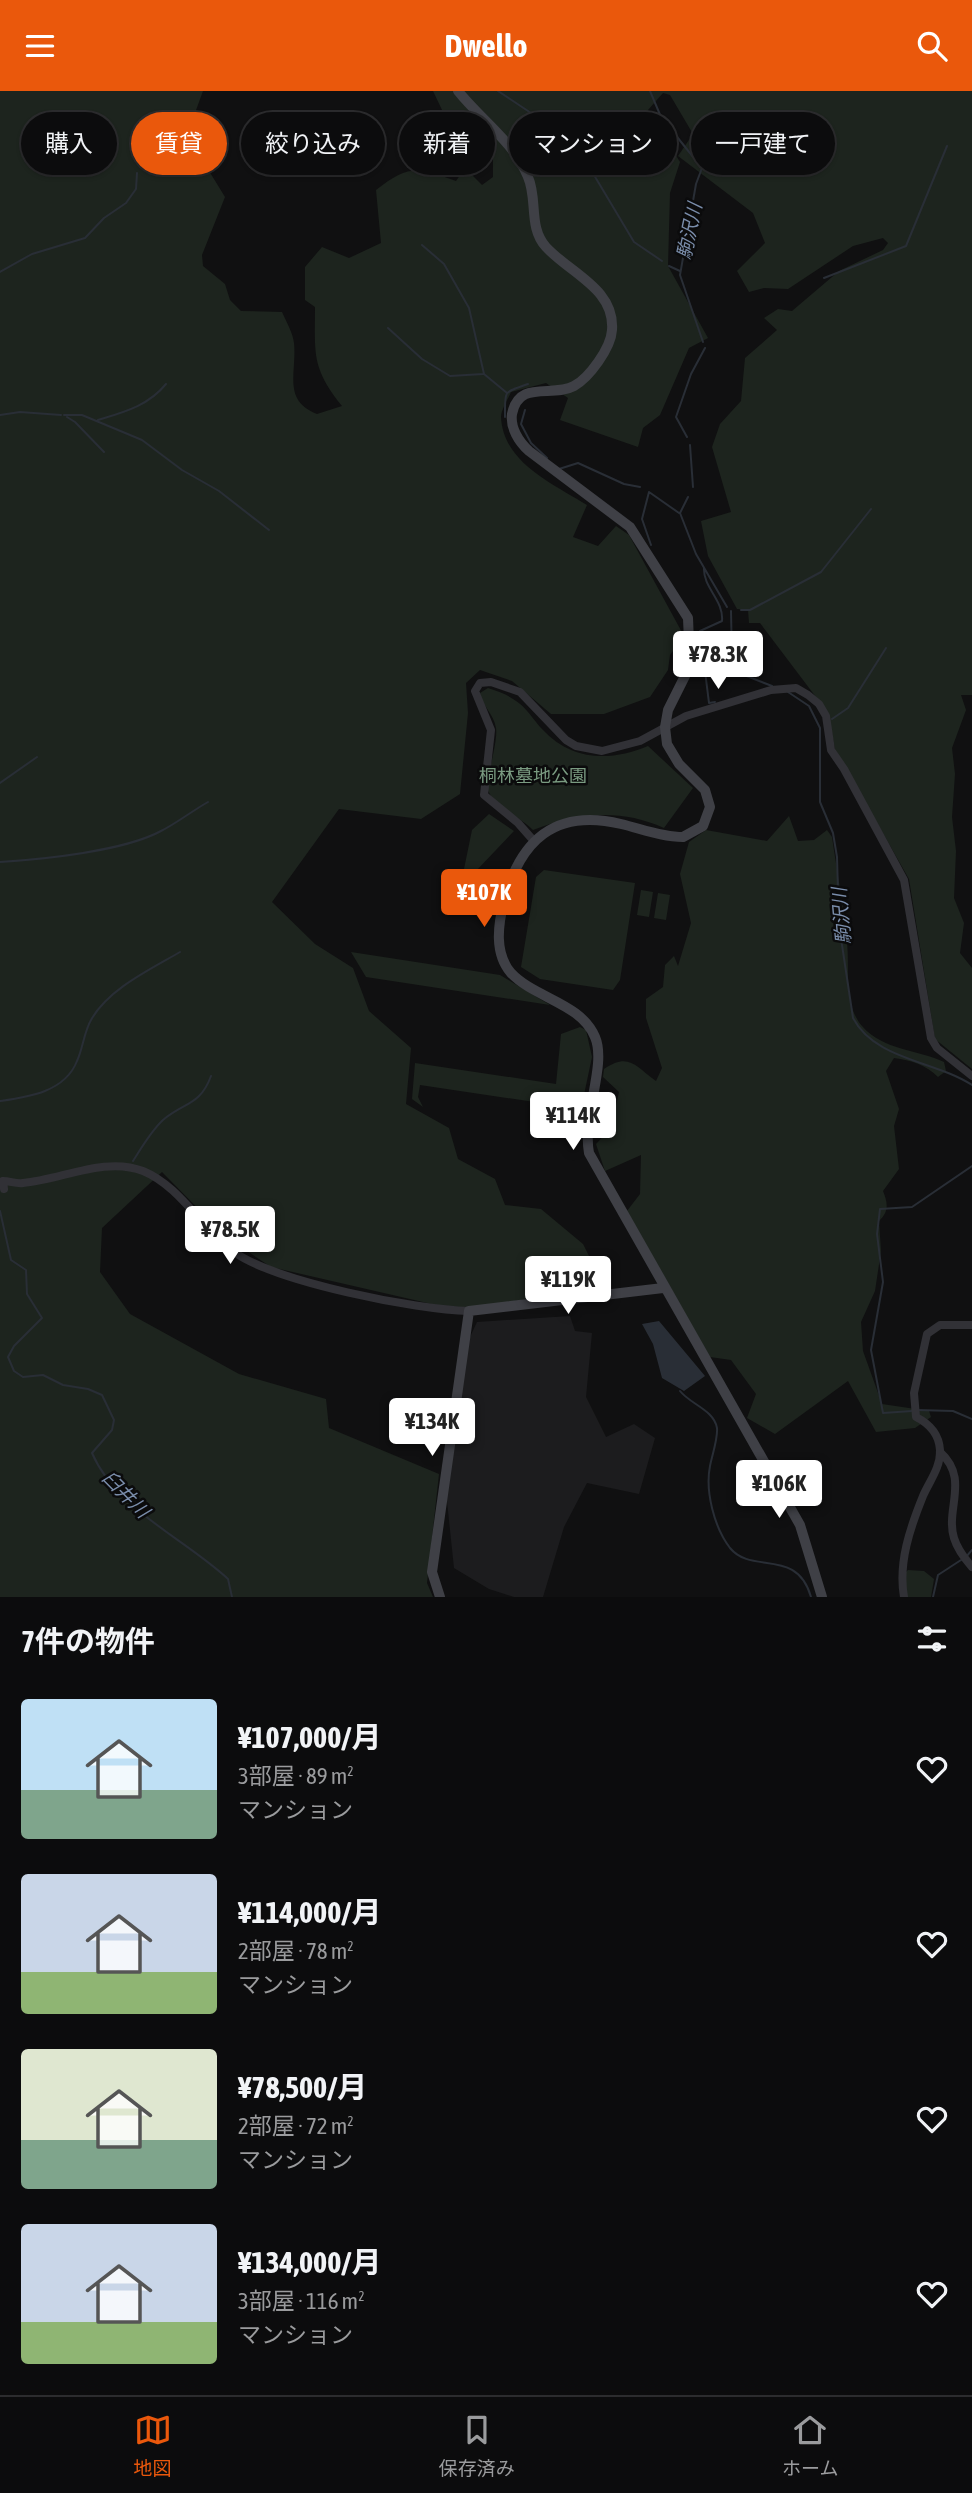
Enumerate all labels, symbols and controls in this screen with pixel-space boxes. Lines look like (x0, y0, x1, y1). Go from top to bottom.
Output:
icon: menu (21, 27, 59, 65)
text: Dwello (445, 27, 527, 64)
icon: search (913, 27, 951, 65)
chip: 購入 (21, 112, 117, 175)
chip: 賃貸 (131, 112, 227, 175)
chip: 絞り込み (241, 112, 385, 175)
chip: 新着 (399, 112, 495, 175)
chip: マンション (509, 112, 677, 175)
chip: 一戸建て (691, 112, 835, 175)
water label: 駒沢川 (672, 199, 706, 261)
pin: ¥78.3K (661, 631, 775, 691)
text: ¥78.3K (689, 641, 747, 667)
park label: 桐林墓地公園 (479, 765, 587, 786)
pin: ¥107K (435, 869, 533, 929)
text: ¥107K (457, 879, 511, 905)
water label: 駒沢川 (827, 885, 854, 945)
pin: ¥114K (524, 1093, 622, 1152)
text: ¥114K (546, 1102, 600, 1128)
pin: ¥78.5K (173, 1207, 287, 1266)
text: ¥78.5K (201, 1216, 259, 1242)
pin: ¥119K (519, 1257, 617, 1316)
text: ¥119K (541, 1266, 595, 1292)
pin: ¥134K (383, 1399, 481, 1458)
text: ¥134K (405, 1408, 459, 1434)
pin: ¥106K (730, 1461, 828, 1520)
water label: 臼井川 (98, 1466, 155, 1523)
text: ¥106K (752, 1470, 806, 1496)
icon: filters (913, 1620, 951, 1658)
text: 7件の物件 (21, 1624, 155, 1658)
text: ¥107,000/月 (238, 1720, 381, 1754)
icon: home (77, 1727, 161, 1811)
icon: heart (913, 1750, 951, 1788)
text: 3部屋 · 89 m² (238, 1763, 354, 1789)
text: マンション (238, 1797, 353, 1823)
text: ¥114,000/月 (238, 1895, 381, 1929)
icon: home (77, 1902, 161, 1986)
icon: heart (913, 1925, 951, 1963)
text: 2部屋 · 78 m² (238, 1938, 354, 1964)
text: マンション (238, 1972, 353, 1998)
text: ¥78,500/月 (238, 2070, 367, 2104)
icon: home (77, 2077, 161, 2161)
icon: heart (913, 2100, 951, 2138)
text: 2部屋 · 72 m² (238, 2113, 354, 2139)
text: マンション (238, 2147, 353, 2173)
text: ¥134,000/月 (238, 2245, 381, 2279)
icon: home (77, 2252, 161, 2336)
icon: heart (913, 2275, 951, 2313)
text: 3部屋 · 116 m² (238, 2288, 365, 2314)
text: マンション (238, 2322, 353, 2348)
tab: 地図 (134, 2411, 172, 2480)
tab: 保存済み (439, 2411, 515, 2480)
tab: ホーム (782, 2411, 838, 2480)

